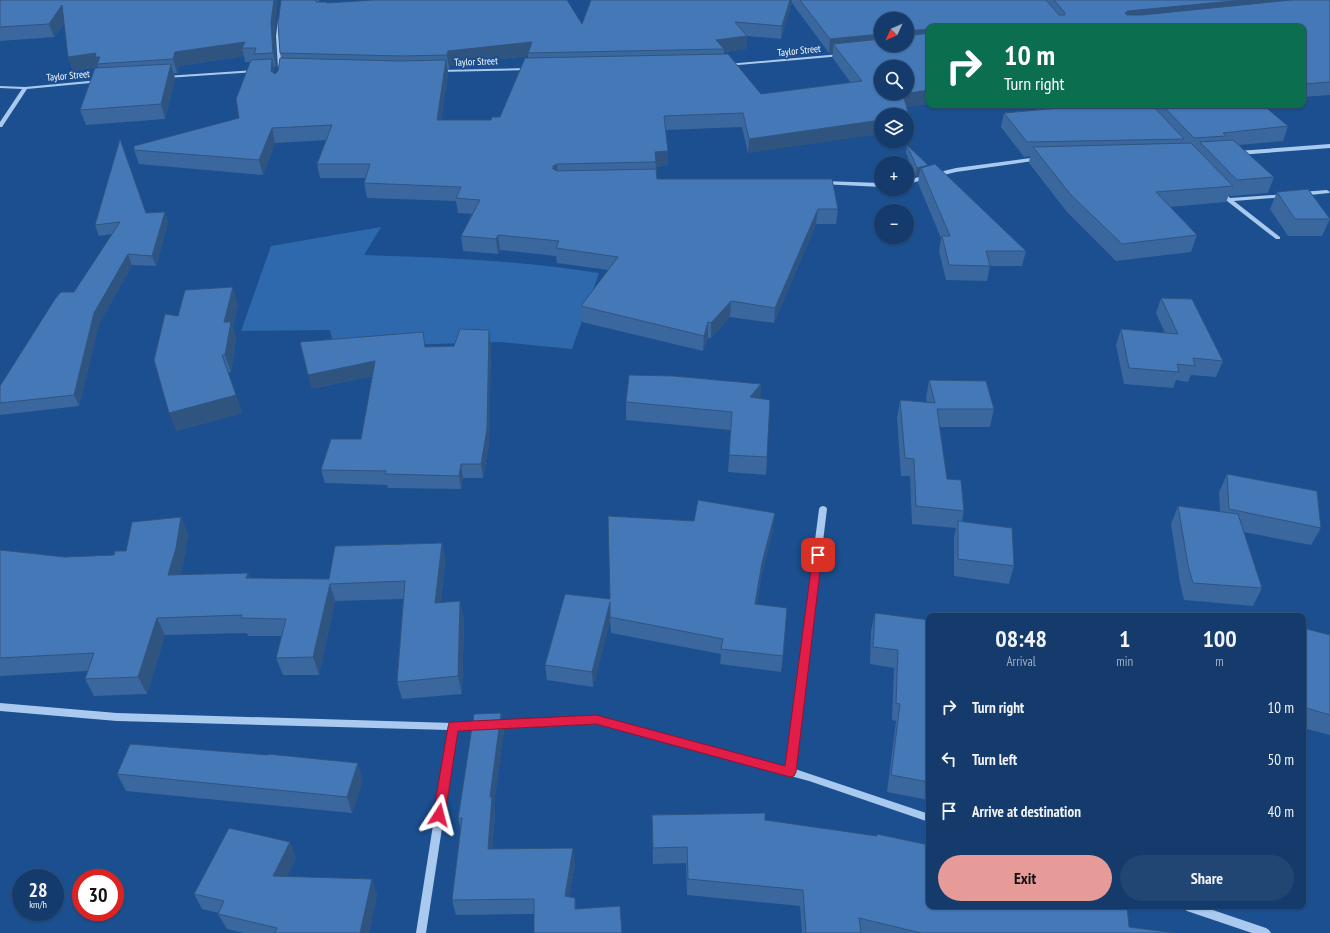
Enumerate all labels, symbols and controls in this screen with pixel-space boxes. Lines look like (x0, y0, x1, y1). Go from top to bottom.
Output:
north arrow (874, 12, 914, 52)
map controls (874, 12, 914, 244)
text: 10 m (1004, 36, 1055, 73)
icon: right (938, 40, 990, 92)
street label: Taylor Street (777, 42, 822, 59)
street label: Taylor Street (454, 54, 498, 69)
button: search (874, 60, 914, 100)
street label: Taylor Street (46, 67, 91, 84)
text: Turn right (1004, 72, 1064, 95)
button: layers (874, 108, 914, 148)
button: + (874, 156, 914, 196)
button: − (874, 204, 914, 244)
pin (801, 538, 835, 572)
icon: arrive (807, 544, 829, 566)
text: 08:48 (995, 623, 1047, 654)
text: 1 (1119, 623, 1130, 654)
text: 100 (1202, 623, 1237, 654)
text: Arrival (1006, 653, 1036, 670)
text: min (1116, 653, 1133, 670)
text: m (1215, 653, 1224, 670)
icon: right (938, 696, 960, 718)
text: Turn right (972, 698, 1024, 717)
text: 10 m (1268, 698, 1294, 717)
icon: left (938, 748, 960, 770)
text: Turn left (972, 750, 1017, 769)
text: 50 m (1268, 750, 1294, 769)
position arrow (418, 794, 460, 836)
icon: arrive (938, 800, 960, 822)
text: Arrive at destination (972, 802, 1081, 821)
text: 40 m (1268, 802, 1294, 821)
button: Exit (938, 855, 1112, 901)
button: Share (1120, 855, 1294, 901)
speed limit sign: 30 (72, 869, 124, 921)
text: 28 (28, 877, 48, 903)
text: km/h (29, 898, 47, 911)

